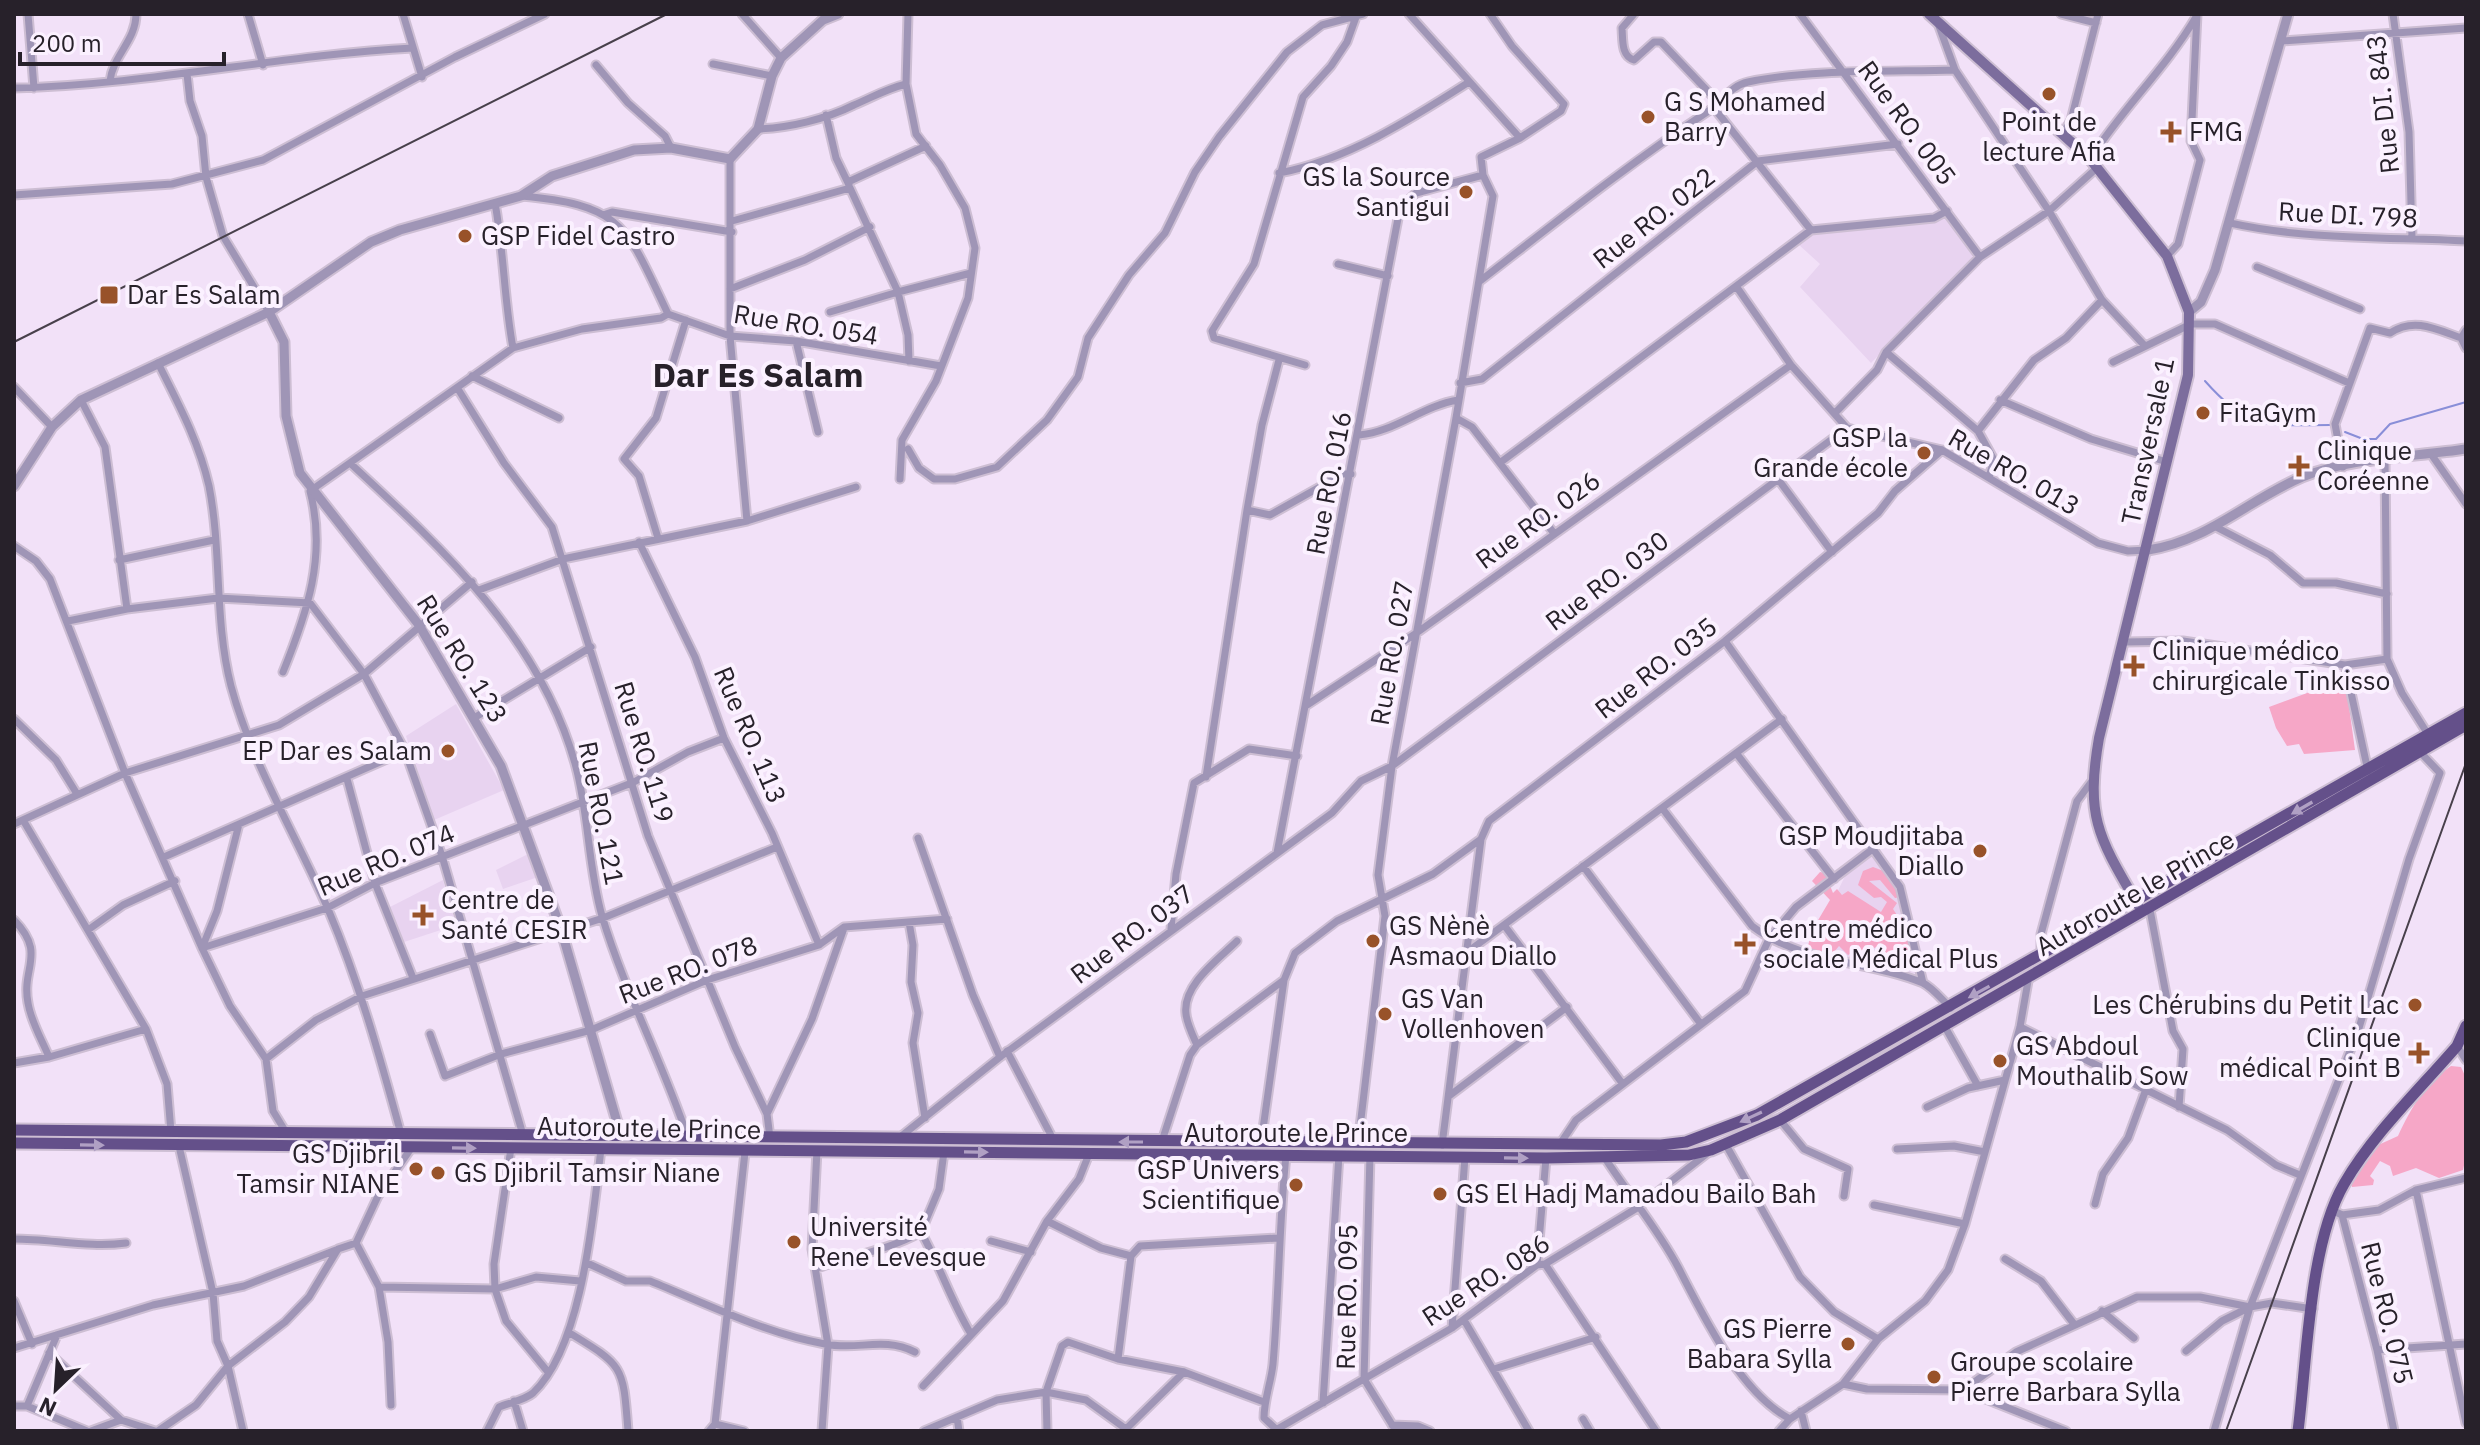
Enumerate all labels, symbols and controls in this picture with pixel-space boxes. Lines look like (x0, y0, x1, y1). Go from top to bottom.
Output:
scale bar (20, 16, 224, 66)
text: 200 m (32, 27, 102, 59)
street label: Rue DI. 843 (2358, 33, 2406, 175)
street label: Rue RO. 005 (1851, 53, 1964, 191)
place label: G S Mohamed Barry (1664, 84, 1826, 148)
marker: Point de lecture Afia (2040, 85, 2058, 103)
place label: Point de lecture Afia (1982, 104, 2116, 168)
marker: G S Mohamed Barry (1639, 108, 1657, 126)
place label: FMG (2189, 114, 2243, 148)
marker: FMG (2160, 121, 2182, 143)
place label: GS la Source Santigui (1303, 159, 1450, 223)
street label: Rue RO. 022 (1585, 159, 1721, 276)
marker: GS la Source Santigui (1457, 183, 1475, 201)
street label: Rue DI. 798 (2277, 193, 2419, 235)
place label: GSP Fidel Castro (481, 218, 675, 252)
marker: GSP Fidel Castro (456, 227, 474, 245)
place label: Dar Es Salam (127, 277, 281, 311)
marker: Dar Es Salam (98, 284, 120, 306)
street label: Rue RO. 054 (731, 296, 881, 352)
district label: Dar Es Salam (652, 352, 864, 396)
street label: Transversale 1 (2113, 354, 2181, 528)
place label: FitaGym (2219, 395, 2317, 429)
marker: FitaGym (2194, 404, 2212, 422)
street label: Rue RO. 016 (1297, 408, 1359, 558)
place label: GSP la Grande école (1753, 420, 1908, 484)
street label: Rue RO. 013 (1943, 420, 2086, 522)
place label: Clinique Coréenne (2317, 433, 2429, 497)
marker: GSP la Grande école (1915, 444, 1933, 462)
marker: Clinique Coréenne (2288, 455, 2310, 477)
street label: Rue RO. 026 (1468, 463, 1606, 576)
street label: Rue RO. 030 (1538, 523, 1675, 638)
street label: Rue RO. 027 (1362, 578, 1420, 728)
street label: Rue RO. 123 (410, 588, 516, 729)
street label: Rue RO. 035 (1587, 609, 1723, 726)
place label: Clinique médico chirurgicale Tinkisso (2152, 633, 2390, 697)
marker: Clinique médico chirurgicale Tinkisso (2123, 655, 2145, 677)
street label: Rue RO. 113 (707, 661, 795, 808)
street label: Rue RO. 119 (607, 677, 683, 826)
place label: EP Dar es Salam (242, 733, 432, 767)
street label: Rue RO. 121 (571, 738, 633, 888)
marker: EP Dar es Salam (439, 742, 457, 760)
one-way arrow (2291, 801, 2313, 815)
street label: Rue RO. 074 (312, 815, 459, 903)
place label: GSP Moudjitaba Diallo (1778, 818, 1964, 882)
street label: Autoroute le Prince (2029, 821, 2240, 963)
marker: GSP Moudjitaba Diallo (1971, 842, 1989, 860)
street label: Rue RO. 037 (1063, 876, 1200, 991)
place label: Centre de Santé CESIR (441, 882, 588, 946)
marker: Centre de Santé CESIR (412, 904, 434, 926)
place label: GS Nènè Asmaou Diallo (1389, 908, 1557, 972)
place label: Centre médico sociale Médical Plus (1763, 911, 1999, 975)
street label: Rue RO. 078 (613, 927, 762, 1011)
marker: GS Nènè Asmaou Diallo (1364, 932, 1382, 950)
marker: Centre médico sociale Médical Plus (1734, 933, 1756, 955)
place label: GS Van Vollenhoven (1401, 981, 1544, 1045)
one-way arrow (1967, 985, 1990, 999)
place label: Les Chérubins du Petit Lac (2092, 987, 2399, 1021)
marker: Les Chérubins du Petit Lac (2406, 996, 2424, 1014)
marker: GS Van Vollenhoven (1376, 1005, 1394, 1023)
place label: Clinique médical Point B (2219, 1020, 2401, 1084)
place label: GS Abdoul Mouthalib Sow (2016, 1028, 2189, 1092)
marker: Clinique médical Point B (2408, 1042, 2430, 1064)
marker: GS Abdoul Mouthalib Sow (1991, 1052, 2009, 1070)
street label: Autoroute le Prince (537, 1108, 761, 1146)
one-way arrow (1739, 1111, 1762, 1124)
street label: Autoroute le Prince (1184, 1115, 1408, 1149)
place label: GS Djibril Tamsir NIANE (237, 1136, 400, 1200)
one-way arrow (1118, 1136, 1143, 1148)
one-way arrow (80, 1138, 105, 1151)
one-way arrow (452, 1142, 477, 1154)
one-way arrow (964, 1146, 989, 1158)
one-way arrow (1504, 1151, 1529, 1164)
place label: GSP Univers Scientifique (1137, 1152, 1280, 1216)
place label: GS Djibril Tamsir Niane (454, 1155, 720, 1189)
marker: GS Djibril Tamsir NIANE (407, 1160, 425, 1178)
marker: GS Djibril Tamsir Niane (429, 1164, 447, 1182)
marker: GSP Univers Scientifique (1287, 1176, 1305, 1194)
place label: GS El Hadj Mamadou Bailo Bah (1456, 1176, 1817, 1210)
marker: GS El Hadj Mamadou Bailo Bah (1431, 1185, 1449, 1203)
place label: Université Rene Levesque (810, 1209, 986, 1273)
street label: Rue RO. 095 (1328, 1224, 1364, 1370)
street label: Rue RO. 086 (1415, 1225, 1556, 1333)
marker: Université Rene Levesque (785, 1233, 803, 1251)
street label: Rue RO. 075 (2354, 1238, 2422, 1388)
place label: GS Pierre Babara Sylla (1687, 1311, 1832, 1375)
marker: GS Pierre Babara Sylla (1839, 1335, 1857, 1353)
place label: Groupe scolaire Pierre Barbara Sylla (1950, 1344, 2181, 1408)
north arrow (16, 1349, 96, 1429)
marker: Groupe scolaire Pierre Barbara Sylla (1925, 1368, 1943, 1386)
text: N (34, 1391, 61, 1424)

